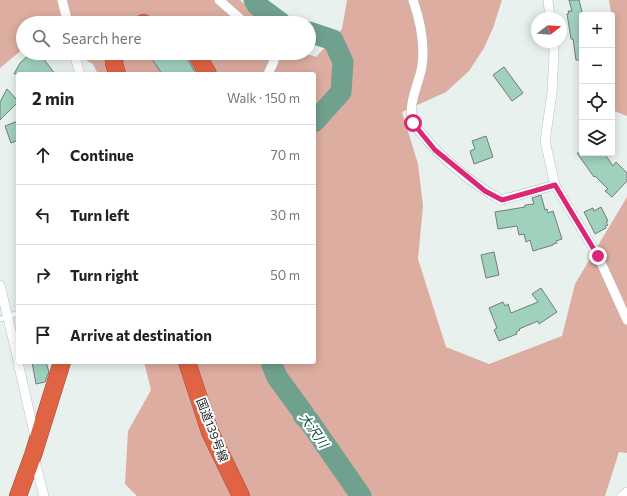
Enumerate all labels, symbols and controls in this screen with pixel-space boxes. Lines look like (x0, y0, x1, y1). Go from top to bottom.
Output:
north arrow (531, 12, 567, 48)
map controls (579, 12, 615, 156)
button: + (579, 12, 615, 48)
search box (16, 16, 316, 60)
icon: search (30, 27, 52, 49)
text: Search here (62, 29, 141, 47)
button: − (579, 48, 615, 84)
button: locate (579, 84, 615, 120)
text: 2 min (32, 88, 74, 109)
text: Walk · 150 m (227, 90, 300, 106)
route start (404, 114, 422, 132)
button: layers (579, 120, 615, 156)
icon: ahead (32, 144, 54, 166)
text: Continue (70, 146, 134, 164)
text: 70 m (271, 147, 300, 163)
icon: left (32, 204, 54, 226)
text: Turn left (70, 206, 129, 224)
text: 30 m (270, 207, 300, 223)
route end (589, 247, 607, 265)
icon: right (32, 264, 54, 286)
text: Turn right (70, 266, 139, 284)
text: 50 m (270, 267, 300, 283)
icon: arrive (32, 324, 54, 346)
text: Arrive at destination (70, 326, 212, 344)
street label: 国道139号線 (194, 396, 232, 464)
water label: 大沢川 (296, 409, 333, 452)

